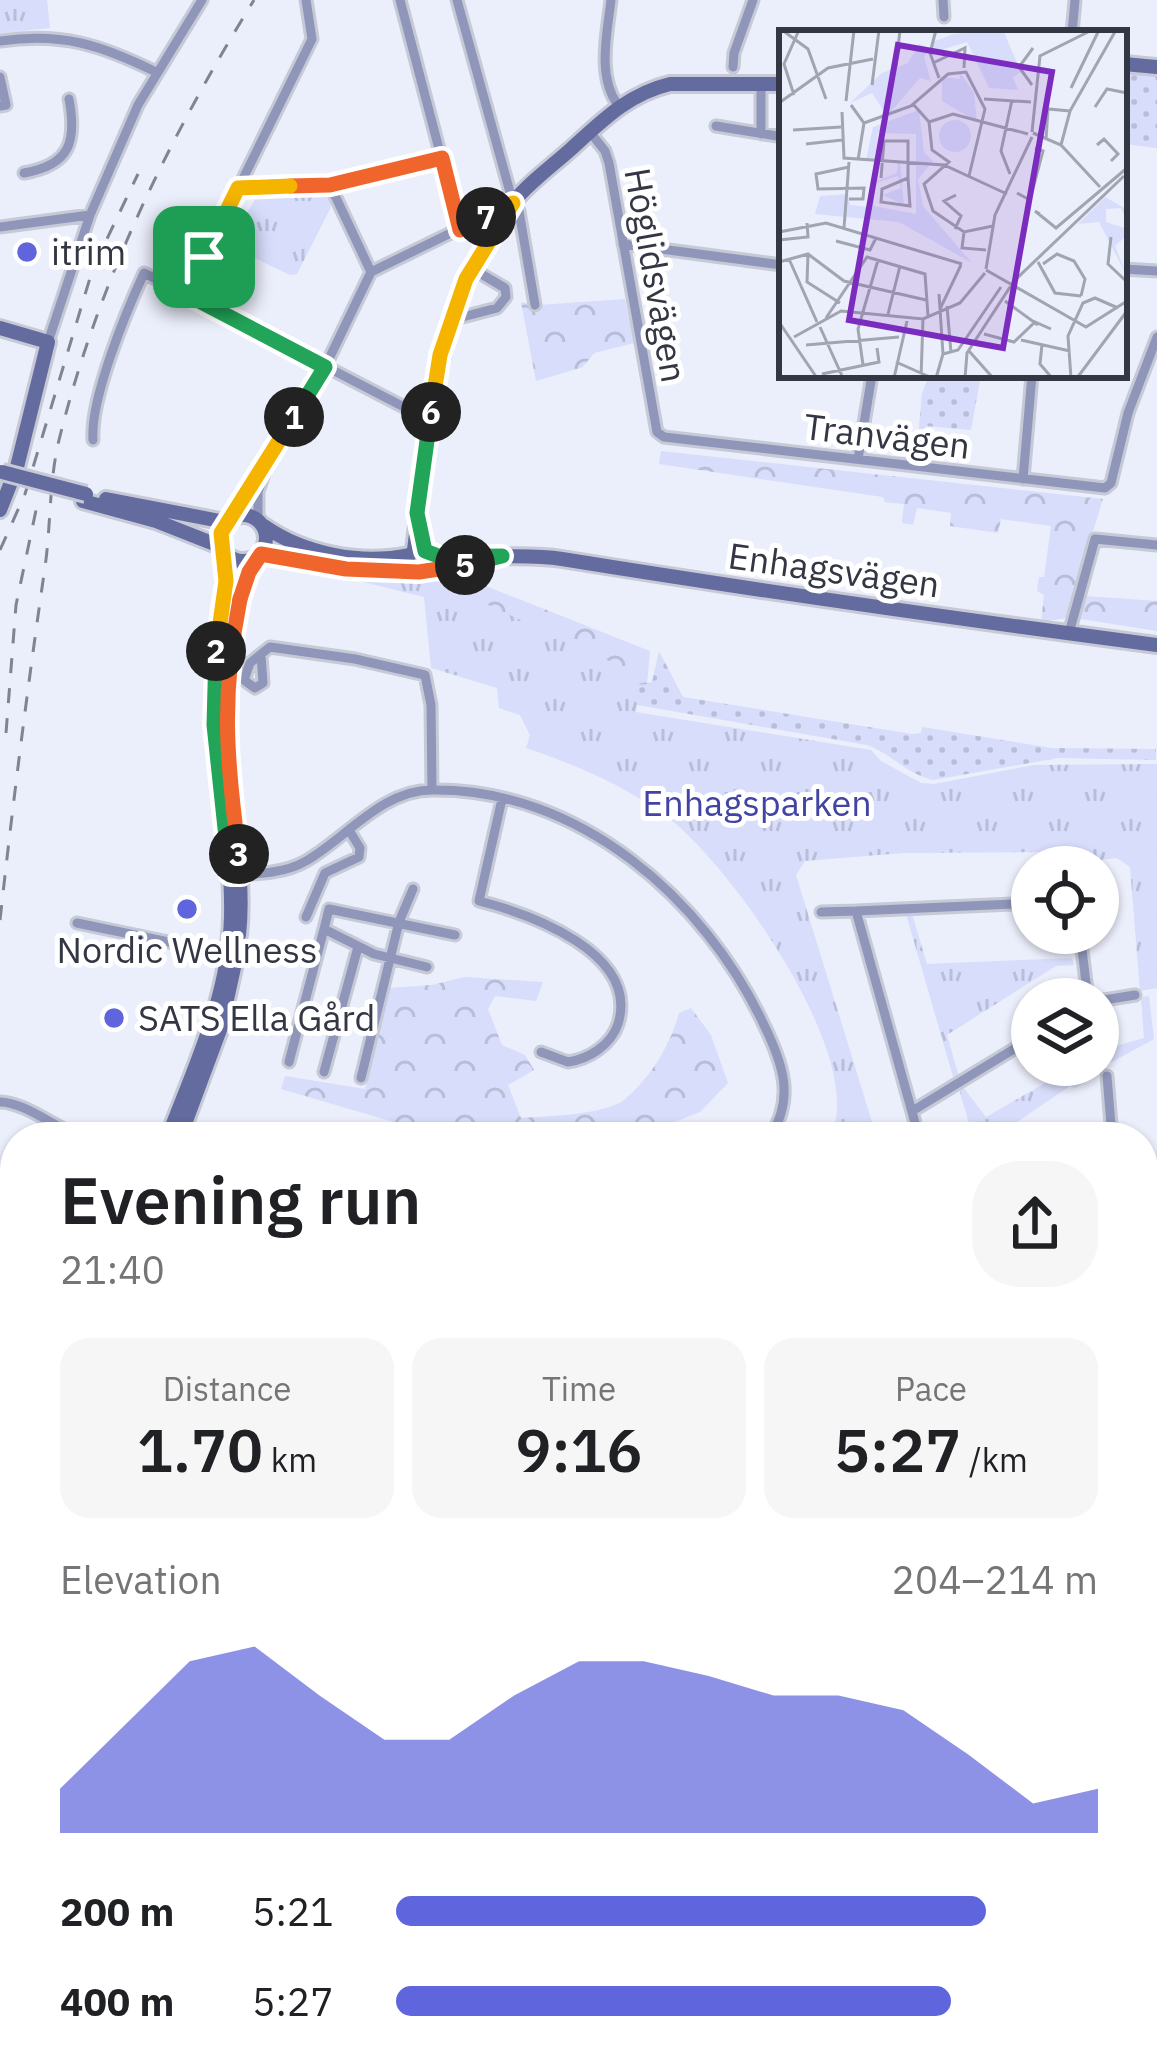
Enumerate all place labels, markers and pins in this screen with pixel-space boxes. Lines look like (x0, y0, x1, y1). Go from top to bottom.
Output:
pin: 7 (456, 187, 516, 247)
pin (153, 206, 255, 308)
place label: itrim (51, 228, 126, 275)
marker: itrim (14, 239, 40, 265)
pin: 6 (401, 382, 461, 442)
pin: 1 (264, 387, 324, 447)
pin: 5 (435, 535, 495, 595)
pin: 2 (186, 621, 246, 681)
pin: 3 (209, 824, 269, 884)
marker: Nordic Wellness (174, 896, 200, 922)
place label: Nordic Wellness (57, 926, 317, 973)
place label: SATS Ella Gård (138, 994, 376, 1041)
marker: SATS Ella Gård (101, 1005, 127, 1031)

